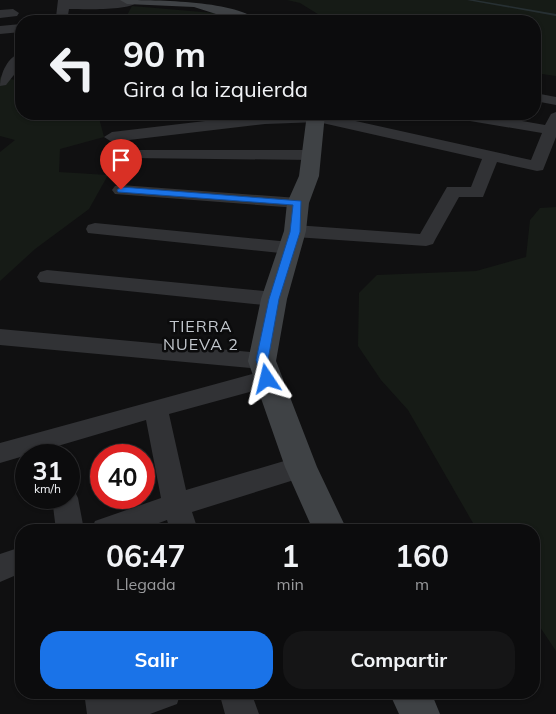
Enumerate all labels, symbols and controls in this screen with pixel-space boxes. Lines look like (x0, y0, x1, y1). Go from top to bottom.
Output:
text: 90 m (123, 32, 206, 76)
icon: left (40, 35, 105, 100)
text: Gira a la izquierda (123, 75, 308, 103)
pin (100, 139, 142, 190)
icon: arrive (107, 146, 135, 174)
district label: TIERRA NUEVA 2 (163, 316, 239, 354)
position arrow (240, 352, 292, 404)
speed limit sign: 40 (90, 444, 155, 509)
text: 31 (32, 455, 63, 486)
text: km/h (34, 481, 61, 496)
text: 06:47 (106, 537, 186, 575)
text: 1 (281, 537, 299, 575)
text: 160 (395, 537, 449, 575)
text: Llegada (116, 574, 176, 594)
text: min (277, 574, 304, 594)
text: m (415, 574, 429, 594)
button: Salir (40, 631, 273, 689)
button: Compartir (283, 631, 515, 689)

